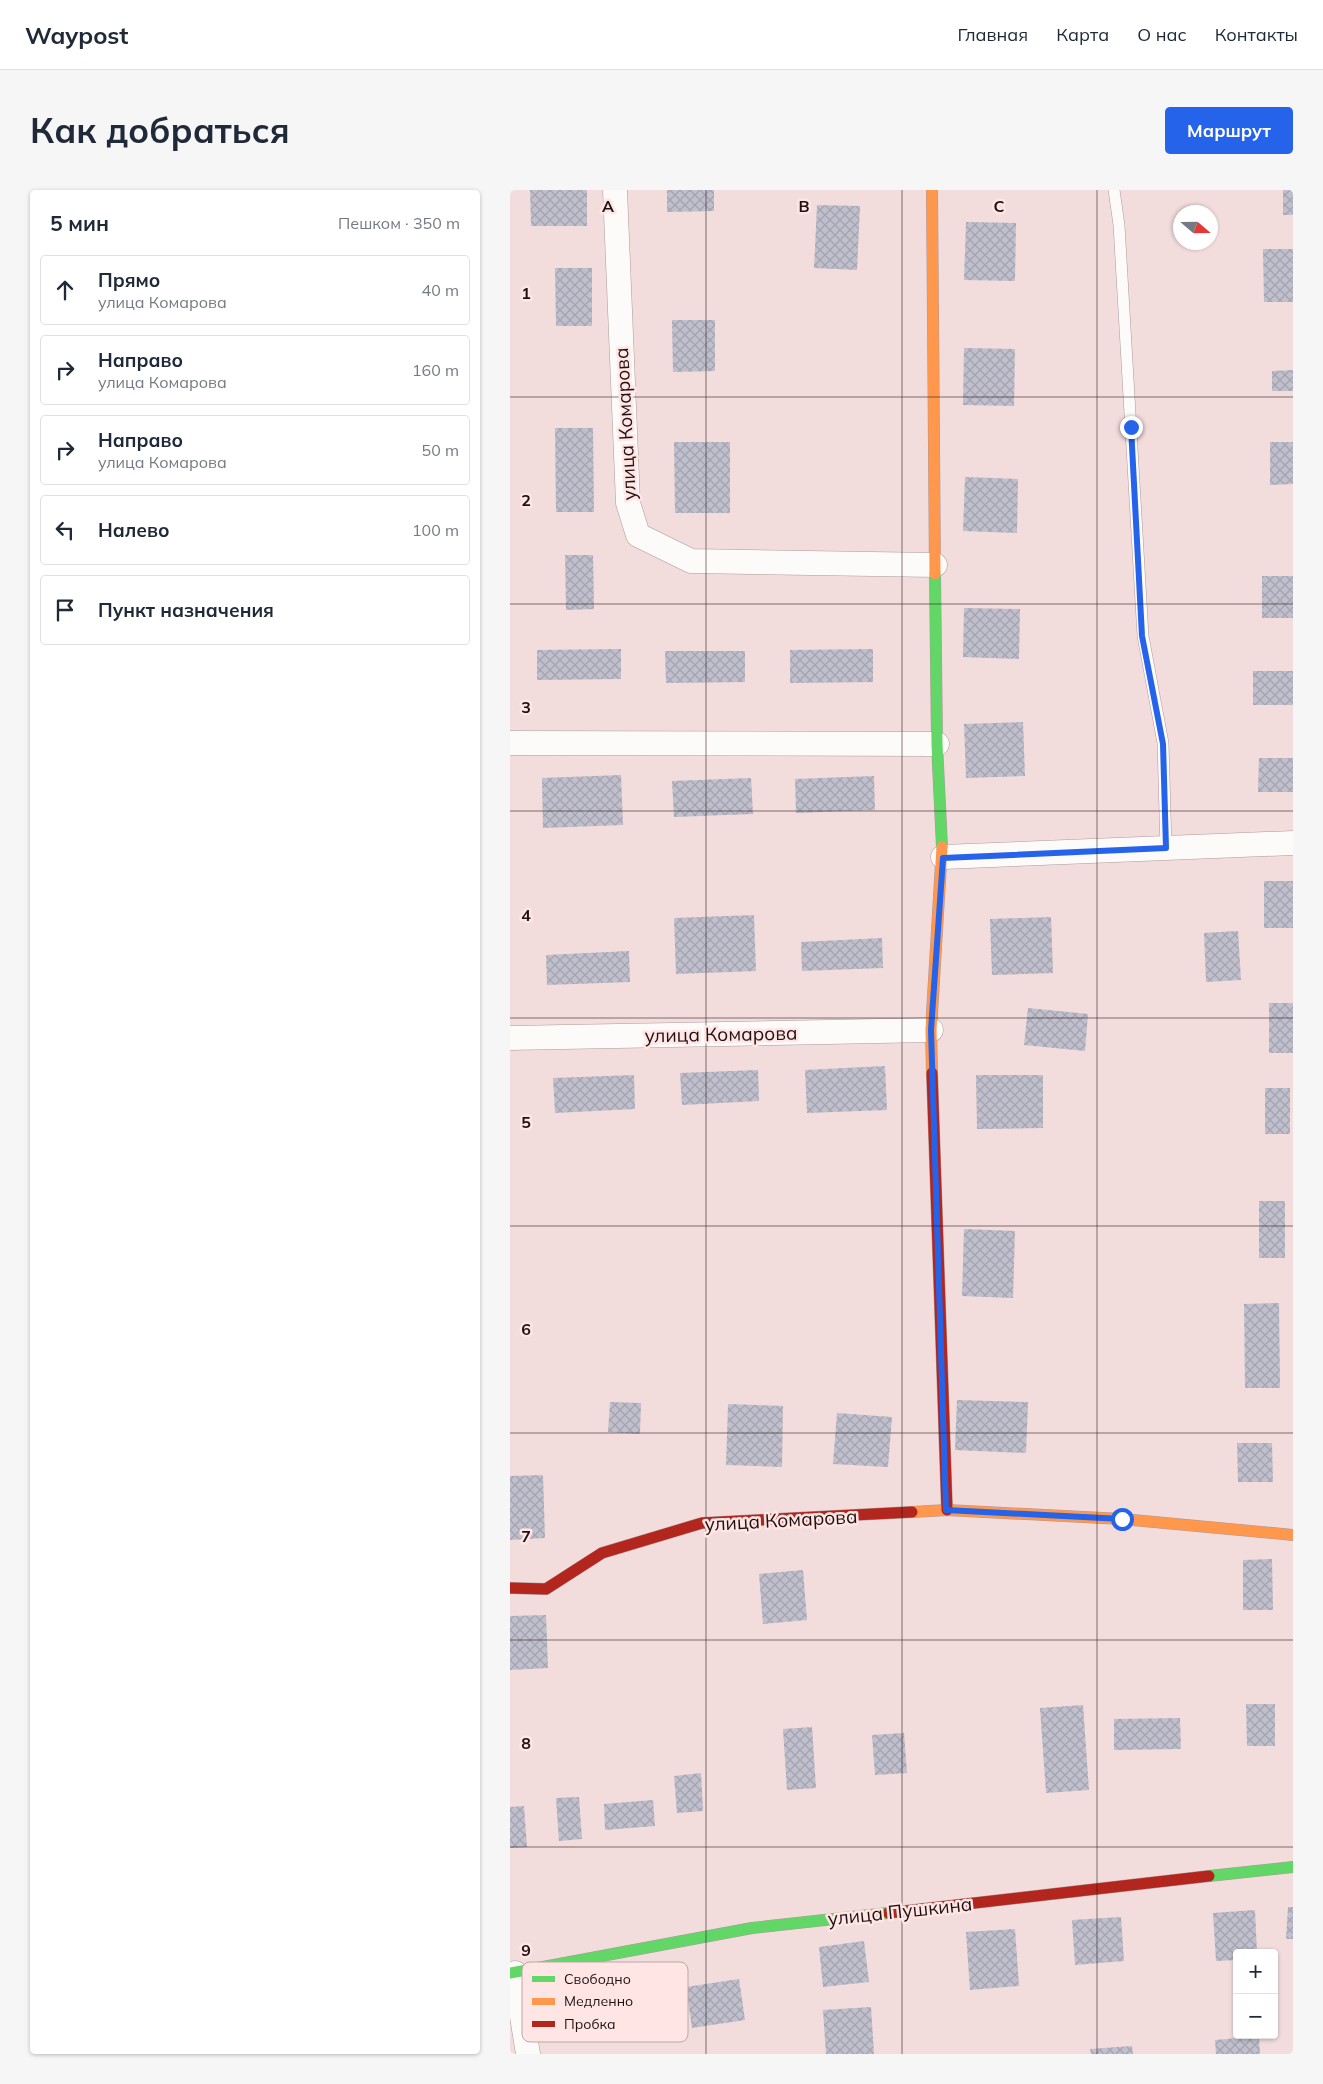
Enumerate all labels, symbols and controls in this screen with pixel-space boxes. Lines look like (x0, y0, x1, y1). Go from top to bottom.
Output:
text: Waypost (25, 20, 128, 50)
text: Главная (958, 23, 1028, 46)
text: Карта (1056, 23, 1109, 46)
text: О нас (1137, 23, 1187, 46)
text: Контакты (1215, 23, 1298, 46)
button: Маршрут (1165, 107, 1293, 154)
text: Как добраться (30, 108, 290, 152)
text: A (602, 196, 614, 216)
text: B (798, 196, 810, 216)
text: C (994, 196, 1005, 216)
north arrow (1173, 205, 1218, 250)
text: 5 мин (50, 210, 109, 236)
text: Пешком · 350 m (338, 213, 460, 233)
text: Прямо (98, 268, 160, 292)
icon: ahead (51, 276, 79, 304)
text: 40 m (422, 280, 459, 300)
text: 1 (521, 283, 531, 303)
text: улица Комарова (98, 292, 227, 312)
street label: улица Комарова (609, 347, 641, 501)
text: Направо (98, 348, 183, 372)
icon: right (51, 356, 79, 384)
text: 160 m (412, 360, 459, 380)
text: улица Комарова (98, 372, 227, 392)
route end (1120, 416, 1143, 439)
text: Направо (98, 428, 183, 452)
icon: right (51, 436, 79, 464)
text: 50 m (422, 440, 459, 460)
text: улица Комарова (98, 452, 227, 472)
text: 2 (521, 490, 531, 510)
icon: left (51, 516, 79, 544)
text: Налево (98, 518, 170, 542)
text: 100 m (412, 520, 459, 540)
icon: arrive (51, 596, 79, 624)
text: Пункт назначения (98, 598, 274, 622)
text: 3 (521, 697, 531, 717)
text: 4 (521, 905, 531, 925)
street label: улица Комарова (644, 1021, 798, 1047)
text: 5 (521, 1112, 531, 1132)
text: 6 (521, 1319, 531, 1339)
street label: улица Комарова (704, 1504, 858, 1536)
route start (1111, 1508, 1134, 1531)
text: 7 (521, 1526, 531, 1546)
text: 8 (521, 1733, 531, 1753)
street label: улица Пушкина (827, 1891, 973, 1931)
text: 9 (521, 1940, 531, 1960)
map controls (1233, 1949, 1278, 2039)
button: + (1233, 1949, 1278, 1994)
legend (522, 1962, 688, 2042)
text: Свободно (564, 1970, 631, 1988)
text: Медленно (564, 1992, 633, 2010)
button: − (1233, 1994, 1278, 2039)
text: Пробка (564, 2015, 616, 2033)

